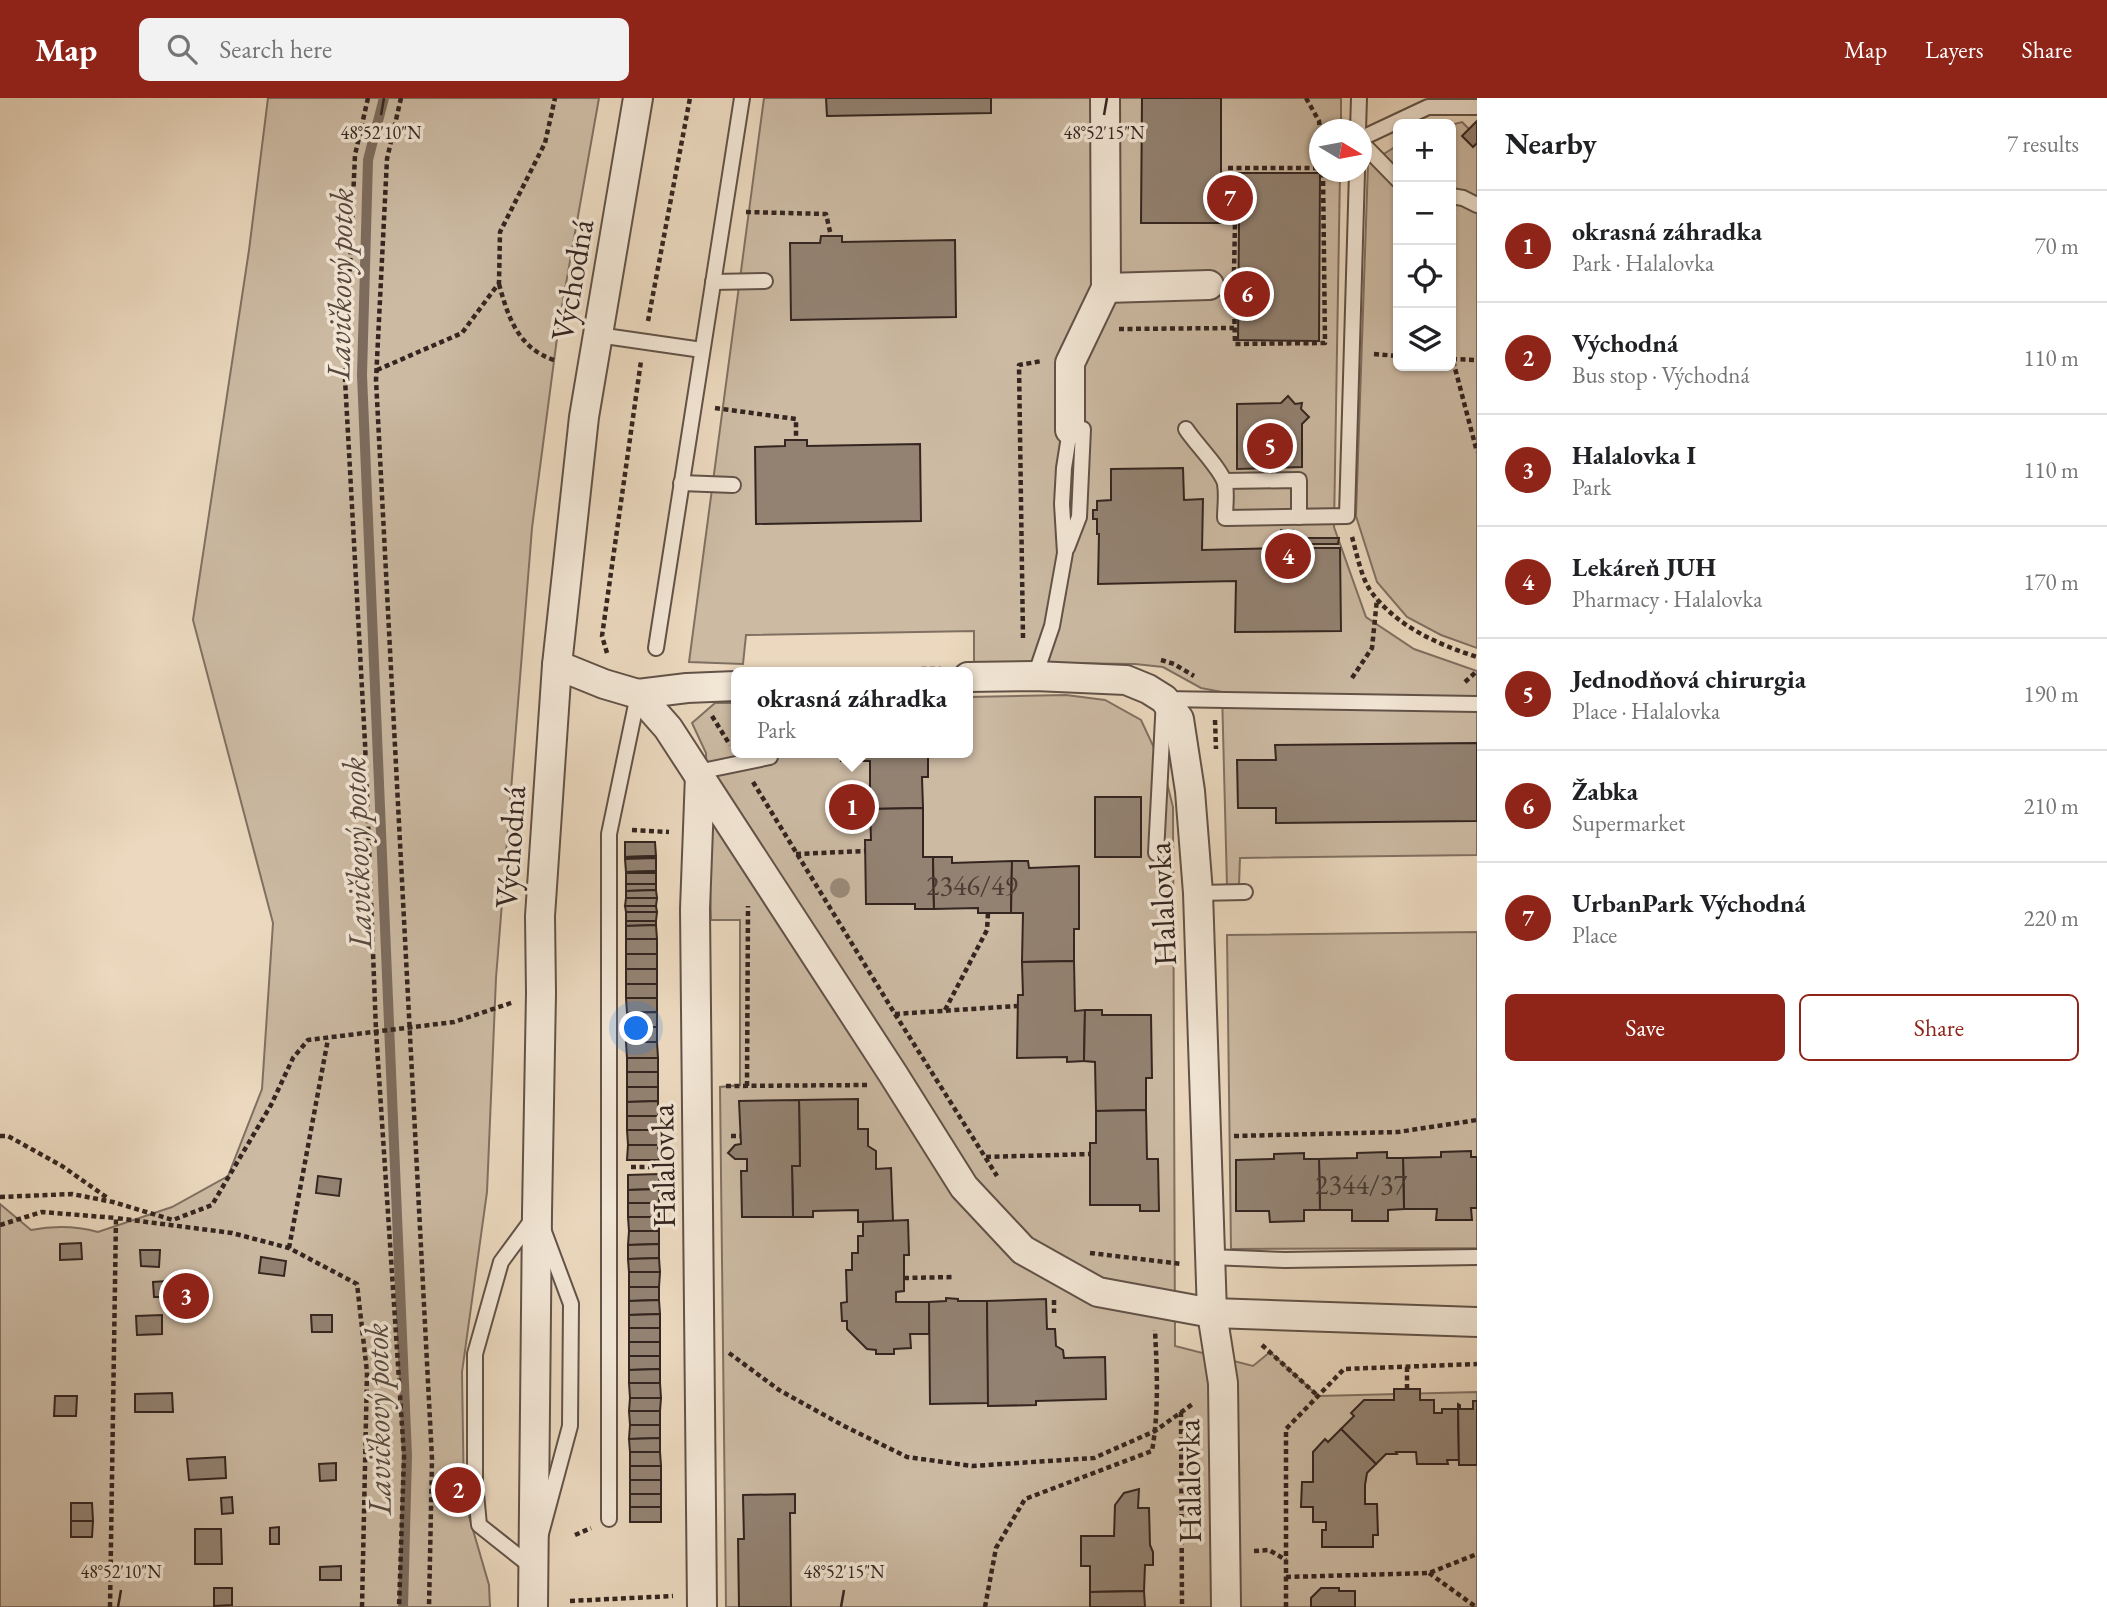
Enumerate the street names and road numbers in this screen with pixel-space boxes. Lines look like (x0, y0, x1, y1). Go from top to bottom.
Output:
street label: Východná (541, 216, 603, 344)
street label: Východná (485, 784, 535, 910)
street label: Halalovka (1138, 841, 1186, 967)
street label: Halalovka (641, 1103, 685, 1228)
street label: Halalovka (1167, 1418, 1211, 1543)

